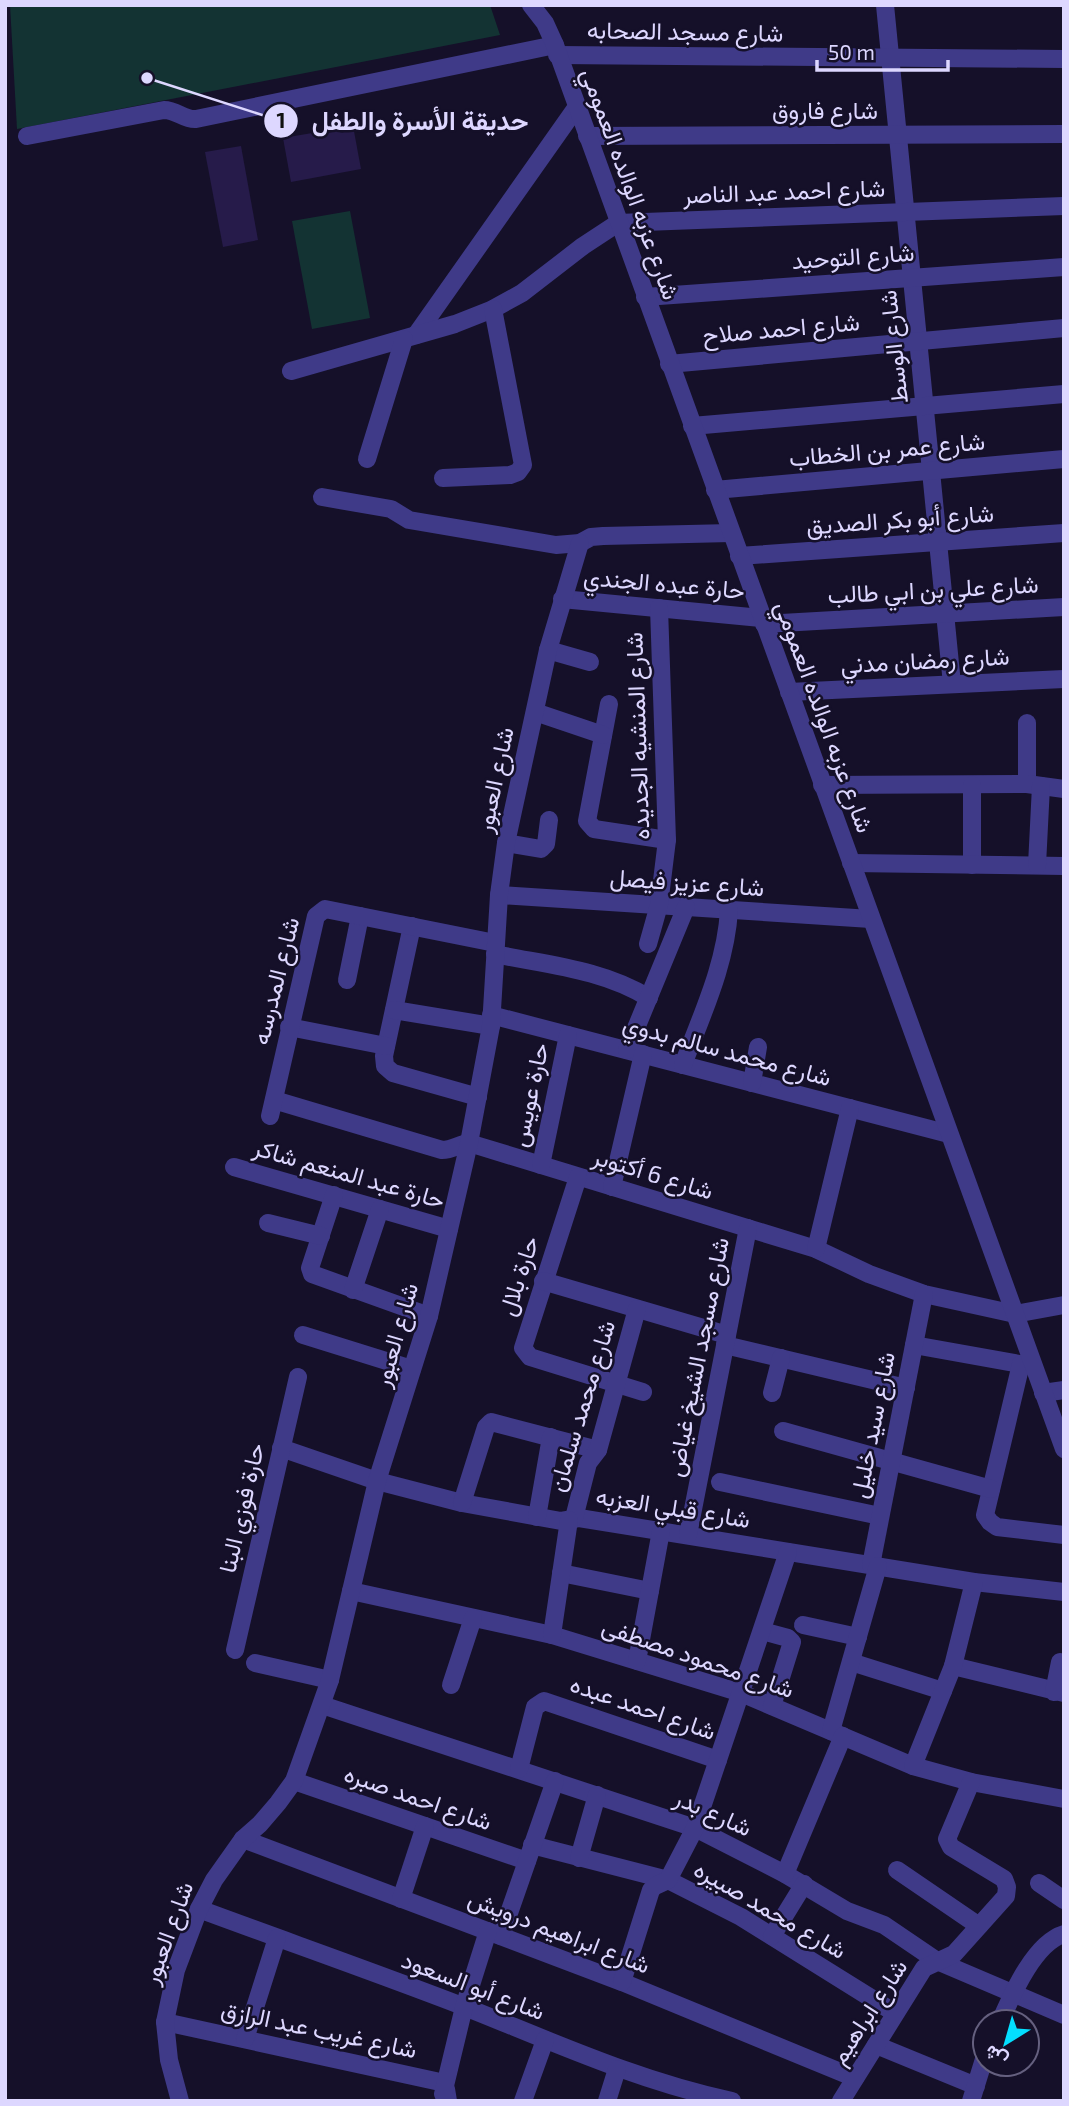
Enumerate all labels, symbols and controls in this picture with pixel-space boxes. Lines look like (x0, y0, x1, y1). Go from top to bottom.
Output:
street label: شارع مسجد الصحابه (587, 14, 783, 50)
scale bar (817, 28, 948, 72)
text: 50 m (828, 39, 875, 64)
street label: شارع عزبه الوالده العمومي (570, 64, 687, 305)
street label: شارع فاروق (772, 95, 878, 127)
callout: حديقة الأسرة والطفل (263, 97, 543, 144)
text: حديقة الأسرة والطفل (312, 104, 528, 137)
text: 1 (276, 107, 286, 132)
street label: شارع احمد عبد الناصر (681, 172, 886, 212)
street label: شارع التوحيد (791, 237, 915, 277)
street label: شارع الوسط (872, 289, 916, 405)
street label: شارع احمد صلاح (701, 306, 861, 352)
street label: شارع عمر بن الخطاب (788, 425, 986, 475)
street label: شارع أبو بكر الصديق (805, 497, 995, 543)
street label: حارة عبده الجندي (582, 561, 746, 610)
street label: شارع علي بن ابي طالب (827, 568, 1040, 615)
street label: شارع عزبه الوالده العمومي (764, 597, 881, 838)
street label: شارع المنشيه الجديده (618, 632, 658, 840)
street label: شارع رمضان مدني (840, 641, 1011, 684)
street label: شارع العبور (468, 724, 522, 837)
street label: شارع عزيز فيصل (609, 862, 765, 904)
street label: شارع المدرسه (245, 914, 307, 1048)
street label: شارع محمد سالم بدوي (618, 1008, 835, 1097)
street label: حارة عويس (503, 1040, 556, 1150)
street label: حارة عبد المنعم شاكر (248, 1131, 449, 1217)
street label: شارع 6 أكتوبر (588, 1140, 717, 1208)
street label: حارة بلال (491, 1232, 546, 1320)
street label: شارع مسجد الشيخ غياض (659, 1235, 738, 1480)
street label: شارع العبور (366, 1279, 426, 1392)
street label: شارع محمد سلمان (541, 1316, 623, 1496)
street label: شارع سيد خليل (843, 1349, 903, 1501)
street label: حارة فوزي البنا (212, 1440, 275, 1577)
street label: شارع قبلي العزبه (593, 1480, 752, 1539)
street label: شارع محمود مصطفى (598, 1610, 798, 1706)
street label: شارع احمد عبده (566, 1668, 720, 1748)
street label: شارع احمد صبره (340, 1758, 496, 1838)
street label: شارع بدر (668, 1781, 757, 1844)
street label: شارع محمد صبيره (688, 1853, 852, 1967)
street label: شارع العبور (134, 1877, 201, 1990)
street label: شارع ابراهيم درويش (463, 1883, 655, 1981)
street label: شارع أبو السعود (397, 1944, 549, 2028)
street label: شارع ابراهيم (823, 1953, 915, 2071)
street label: شارع غريب عبد الرازق (218, 1994, 420, 2066)
north arrow (971, 2008, 1041, 2078)
text: ش (979, 2040, 1012, 2073)

